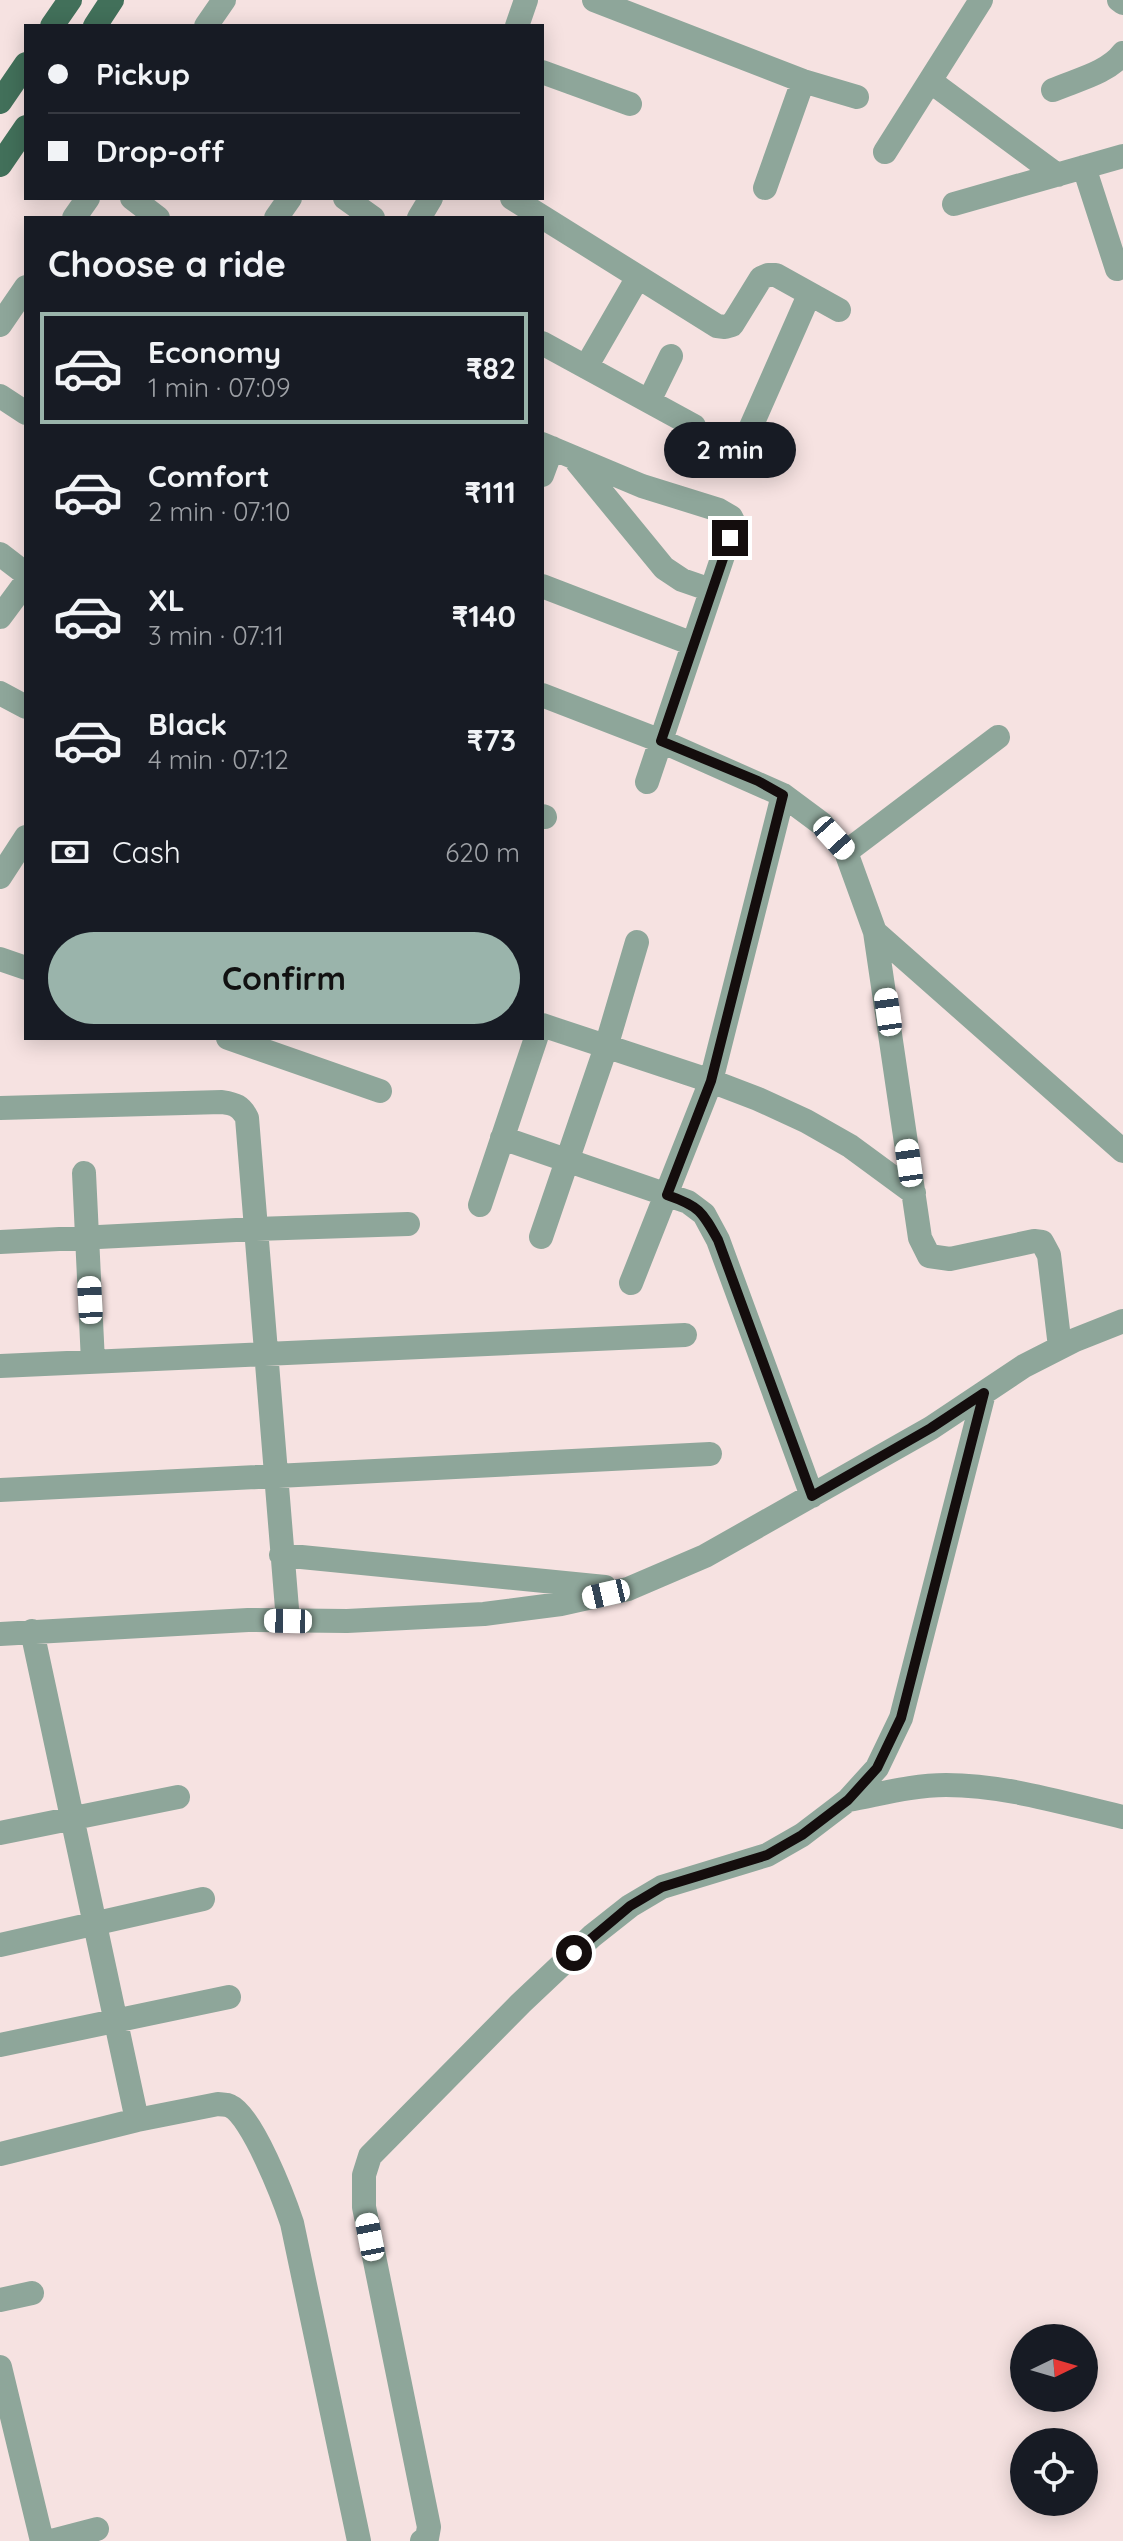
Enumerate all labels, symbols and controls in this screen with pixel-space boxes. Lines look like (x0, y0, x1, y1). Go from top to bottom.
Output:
text: Pickup (96, 55, 190, 93)
text: Drop-off (96, 132, 224, 170)
text: Choose a ride (48, 241, 286, 286)
icon: car (52, 332, 124, 404)
text: Economy (148, 333, 281, 371)
text: ₹82 (466, 349, 516, 387)
text: 1 min · 07:09 (148, 371, 291, 404)
callout: 2 min (664, 422, 796, 478)
text: 2 min (696, 433, 764, 466)
icon: car (52, 456, 124, 528)
text: Comfort (148, 457, 269, 495)
text: ₹111 (464, 473, 516, 511)
text: 2 min · 07:10 (148, 495, 290, 528)
route end (712, 520, 748, 556)
icon: car (52, 580, 124, 652)
text: XL (148, 581, 185, 619)
text: ₹140 (452, 597, 516, 635)
text: 3 min · 07:11 (148, 619, 284, 652)
icon: car (52, 704, 124, 776)
text: Black (148, 705, 227, 743)
text: ₹73 (467, 721, 516, 759)
text: 4 min · 07:12 (148, 743, 289, 776)
car (809, 812, 859, 864)
icon: cash (48, 830, 92, 874)
text: Cash (112, 833, 181, 871)
text: 620 m (445, 836, 520, 869)
button: Confirm (48, 932, 520, 1024)
car (873, 987, 903, 1037)
car (894, 1138, 924, 1188)
car (77, 1275, 103, 1325)
car (580, 1577, 632, 1611)
car (264, 1609, 312, 1633)
route start (556, 1935, 592, 1971)
car (354, 2211, 386, 2263)
north arrow (1010, 2324, 1098, 2412)
map controls (1010, 2324, 1098, 2516)
button: locate (1010, 2428, 1098, 2516)

